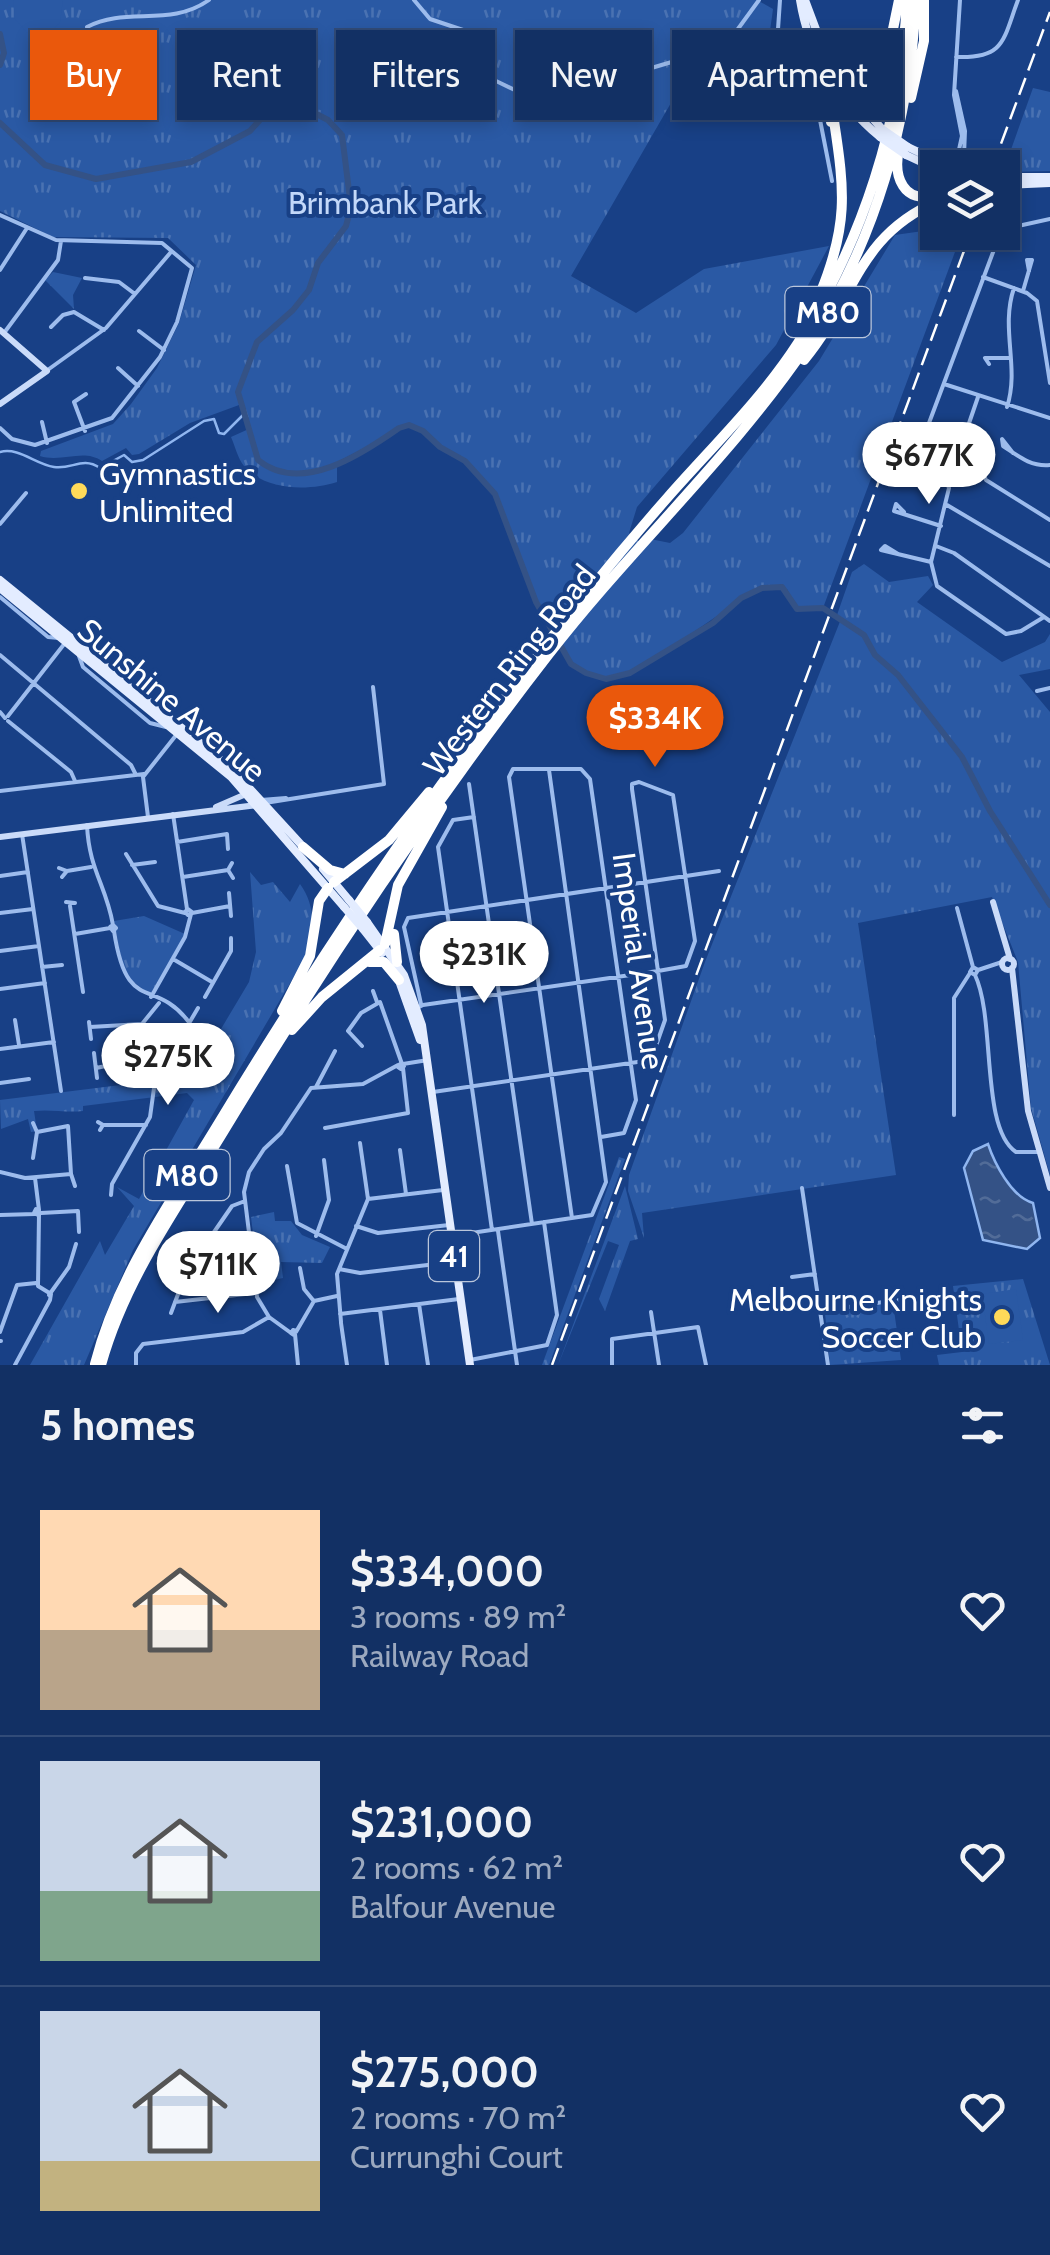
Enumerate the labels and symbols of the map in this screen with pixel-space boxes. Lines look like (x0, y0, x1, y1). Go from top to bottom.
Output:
park label: Brimbank Park (288, 183, 483, 222)
road number: M80 (786, 287, 870, 337)
pin: $677K (859, 422, 999, 507)
place label: Gymnastics Unlimited (99, 454, 256, 530)
marker: Gymnastics Unlimited (68, 480, 90, 502)
street label: Western Ring Road (414, 557, 604, 783)
street label: Sunshine Avenue (70, 610, 274, 790)
pin: $334K (585, 685, 725, 770)
street label: Imperial Avenue (604, 850, 674, 1072)
pin: $231K (414, 921, 554, 1006)
pin: $275K (98, 1023, 238, 1108)
road number: M80 (144, 1150, 230, 1200)
pin: $711K (148, 1231, 288, 1316)
road number: 41 (429, 1231, 479, 1281)
place label: Melbourne Knights Soccer Club (729, 1280, 982, 1356)
marker: Melbourne Knights Soccer Club (991, 1306, 1013, 1328)

